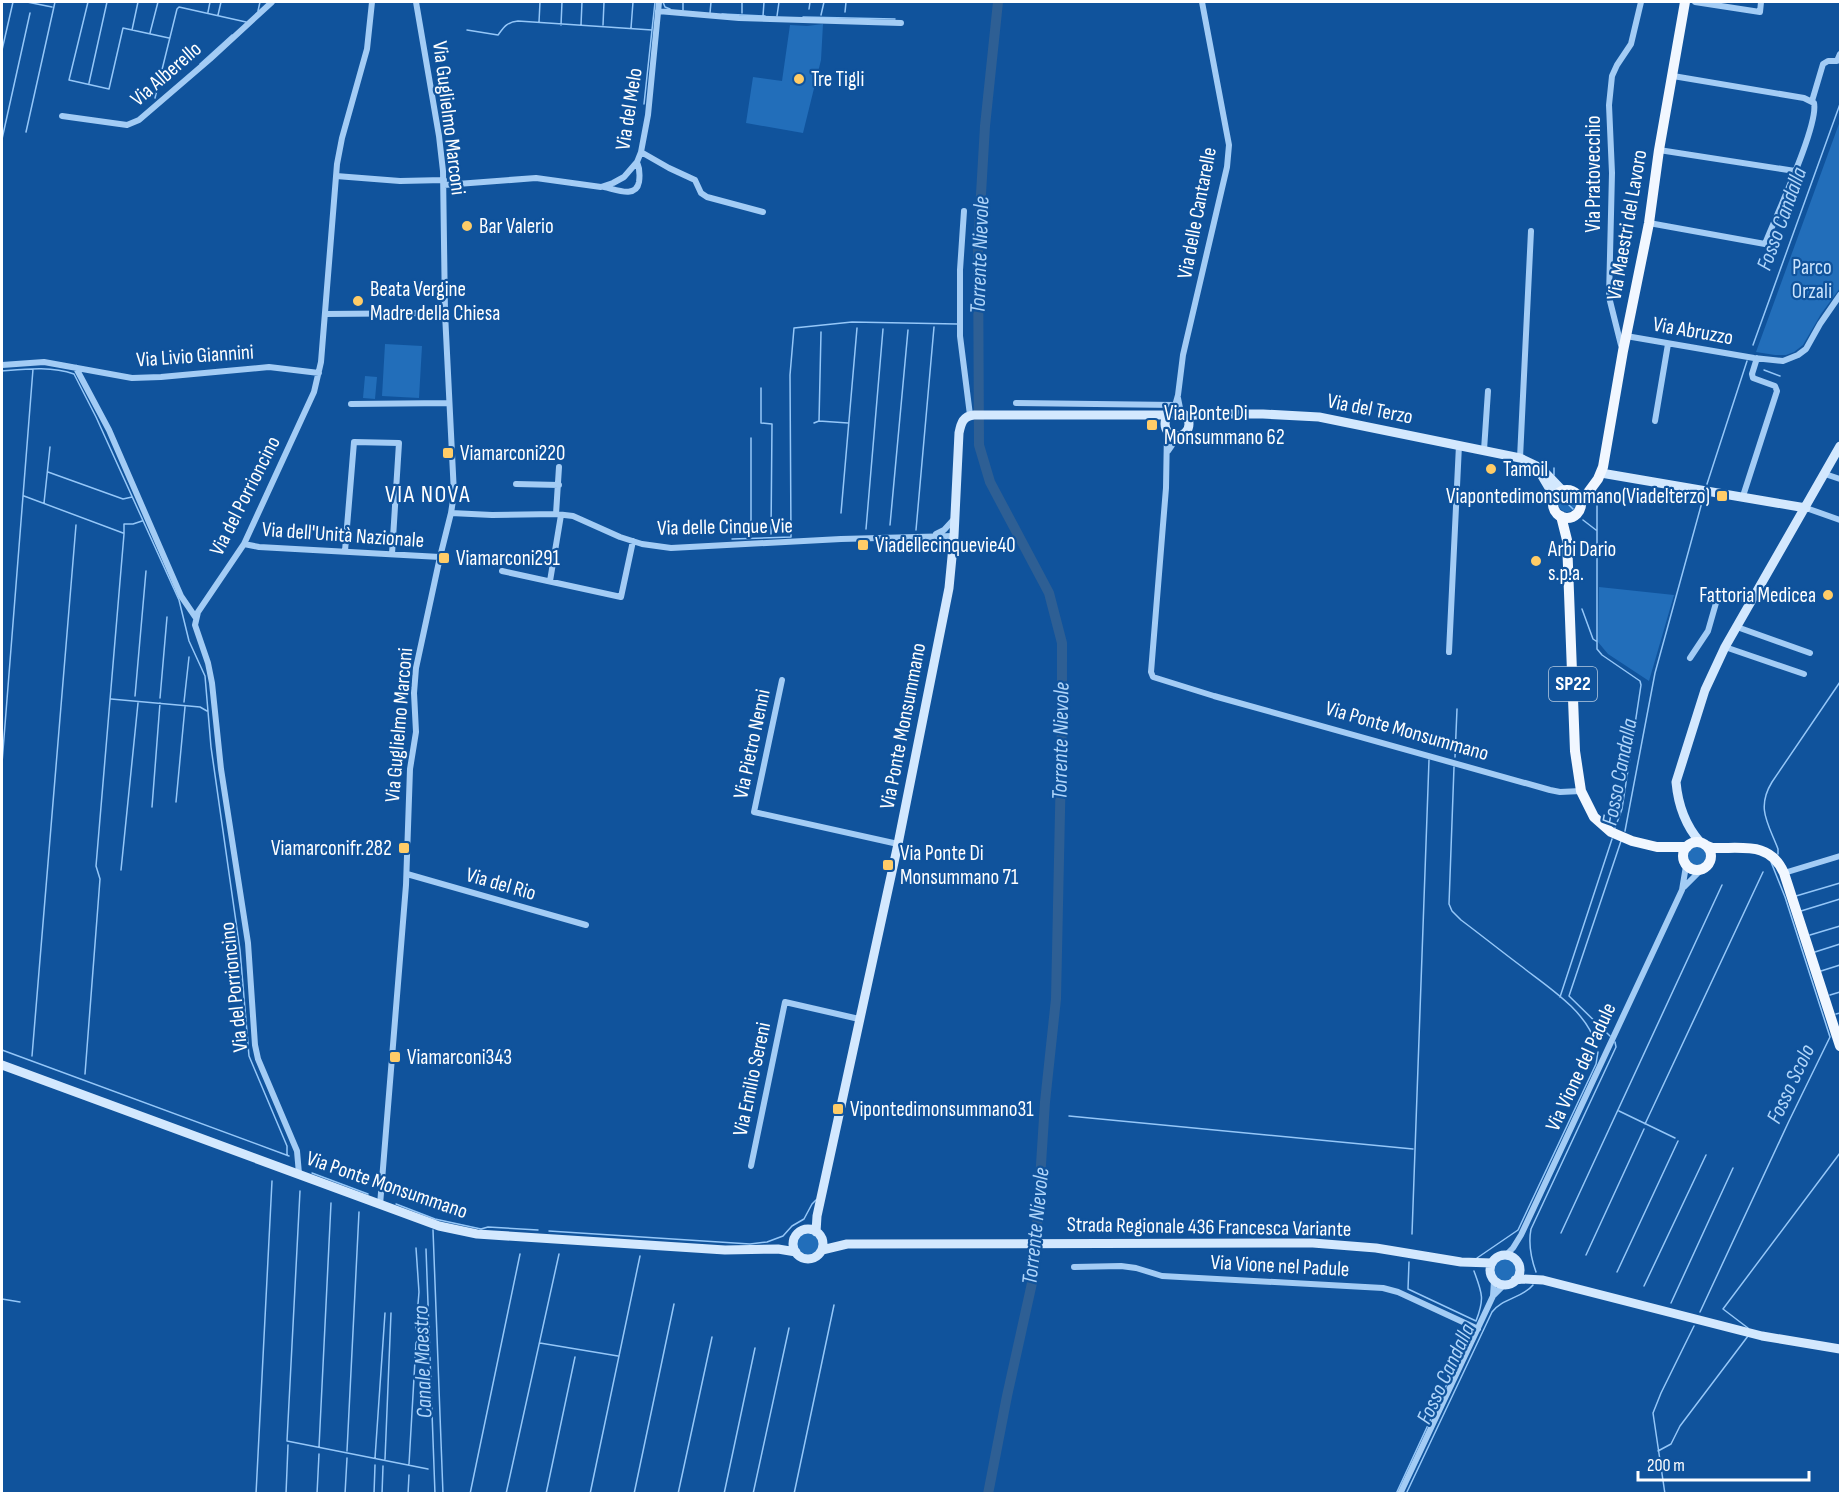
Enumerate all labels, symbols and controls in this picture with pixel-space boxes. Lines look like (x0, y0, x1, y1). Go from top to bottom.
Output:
street label: Via Alberello (125, 36, 207, 112)
street label: Via Guglielmo Marconi (427, 40, 471, 196)
street label: Via del Melo (610, 66, 648, 152)
place label: Tre Tigli (811, 67, 865, 92)
marker: Tre Tigli (792, 72, 806, 86)
street label: Via Pratovecchio (1581, 116, 1606, 232)
street label: Via delle Cantarelle (1172, 145, 1222, 281)
street label: Via Maestri del Lavoro (1601, 148, 1653, 302)
water label: Fosso Candalla (1751, 164, 1813, 274)
water label: Torrente Nievole (964, 195, 996, 314)
place label: Bar Valerio (479, 214, 554, 239)
marker: Bar Valerio (460, 219, 474, 233)
park label: Parco Orzali (1792, 255, 1832, 304)
place label: Beata Vergine Madre della Chiesa (370, 277, 500, 326)
marker: Beata Vergine Madre della Chiesa (351, 294, 365, 308)
street label: Via Abruzzo (1651, 312, 1735, 350)
street label: Via Livio Giannini (135, 339, 255, 373)
street label: Via del Terzo (1325, 388, 1415, 430)
place label: Via Ponte Di Monsummano 62 (1164, 401, 1285, 450)
marker: Via Ponte Di Monsummano 62 (1145, 418, 1159, 432)
street label: Via del Porrioncino (204, 432, 286, 560)
place label: Viamarconi220 (460, 441, 565, 466)
marker: Viamarconi220 (441, 446, 455, 460)
place label: Tamoil (1503, 457, 1548, 482)
marker: Tamoil (1484, 462, 1498, 476)
district label: VIA NOVA (385, 480, 471, 509)
place label: Viapontedimonsummano(Viadelterzo) (1446, 484, 1710, 509)
marker: Viapontedimonsummano(Viadelterzo) (1715, 489, 1729, 503)
street label: Via delle Cinque Vie (657, 513, 793, 541)
street label: Via dell'Unità Nazionale (261, 517, 425, 553)
place label: Viadellecinquevie40 (875, 533, 1016, 558)
place label: Arbi Dario s.p.a. (1547, 537, 1616, 586)
marker: Viadellecinquevie40 (856, 538, 870, 552)
place label: Viamarconi291 (456, 546, 561, 571)
marker: Viamarconi291 (437, 551, 451, 565)
marker: Arbi Dario s.p.a. (1529, 554, 1543, 568)
place label: Fattoria Medicea (1699, 583, 1816, 608)
marker: Fattoria Medicea (1821, 588, 1835, 602)
street label: Via Ponte Monsummano (875, 641, 931, 811)
street label: Via Guglielmo Marconi (380, 647, 418, 803)
road number: SP22 (1549, 667, 1597, 701)
water label: Torrente Nievole (1046, 682, 1076, 800)
street label: Via Pietro Nenni (728, 687, 776, 801)
street label: Via Ponte Monsummano (1322, 696, 1492, 766)
water label: Fosso Candalla (1596, 716, 1644, 827)
place label: Viamarconifr.282 (271, 836, 392, 861)
marker: Viamarconifr.282 (397, 841, 411, 855)
place label: Via Ponte Di Monsummano 71 (900, 841, 1019, 890)
marker: Via Ponte Di Monsummano 71 (881, 858, 895, 872)
street label: Via del Rio (463, 862, 539, 906)
street label: Via del Porrioncino (215, 921, 253, 1053)
street label: Via Vione del Padule (1540, 999, 1622, 1135)
street label: Via Emilio Sereni (728, 1020, 776, 1138)
water label: Fosso Scolo (1761, 1040, 1821, 1128)
place label: Viamarconi343 (407, 1045, 512, 1070)
marker: Viamarconi343 (388, 1050, 402, 1064)
place label: Vipontedimonsummano31 (850, 1097, 1034, 1122)
marker: Vipontedimonsummano31 (831, 1102, 845, 1116)
street label: Via Ponte Monsummano (303, 1146, 471, 1224)
water label: Torrente Nievole (1016, 1166, 1056, 1286)
street label: Strada Regionale 436 Francesca Variante (1067, 1212, 1351, 1242)
street label: Via Vione nel Padule (1210, 1250, 1350, 1282)
water label: Canale Maestro (408, 1305, 438, 1419)
water label: Fosso Candalla (1411, 1319, 1481, 1429)
scale bar (1638, 1444, 1809, 1482)
text: 200 m (1647, 1455, 1685, 1476)

